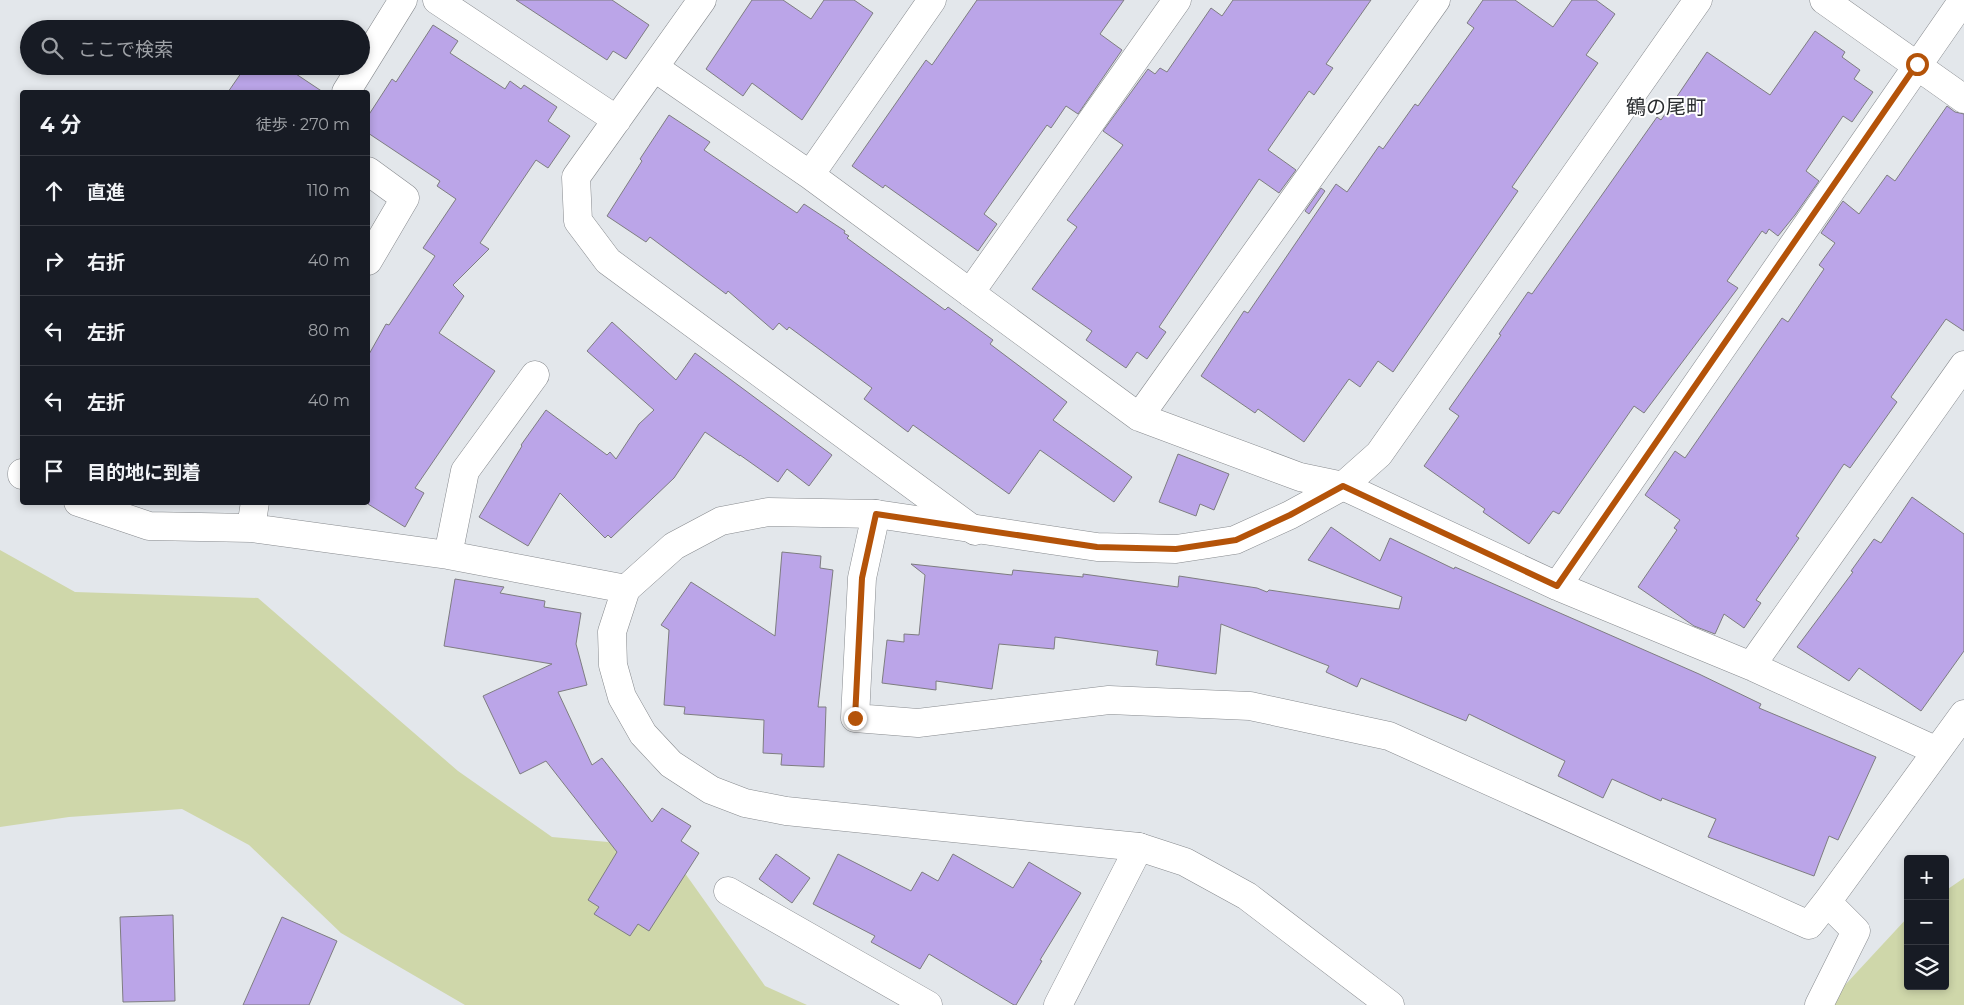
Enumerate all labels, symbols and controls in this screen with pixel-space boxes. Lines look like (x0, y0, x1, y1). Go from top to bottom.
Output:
search box (20, 20, 370, 75)
icon: search (38, 34, 66, 62)
text: ここで検索 (78, 38, 173, 61)
route start (1906, 53, 1929, 76)
district label: 鶴の尾町 (1626, 95, 1706, 119)
text: 4 分 (40, 112, 81, 137)
text: 徒歩 · 270 m (256, 115, 350, 134)
icon: ahead (40, 177, 68, 205)
text: 直進 (87, 181, 125, 204)
text: 110 m (307, 181, 350, 200)
icon: right (40, 247, 68, 275)
text: 右折 (87, 251, 125, 274)
text: 40 m (308, 251, 350, 270)
icon: left (40, 317, 68, 345)
text: 左折 (87, 321, 125, 344)
text: 80 m (308, 321, 350, 340)
icon: left (40, 387, 68, 415)
text: 左折 (87, 391, 125, 414)
text: 40 m (308, 391, 350, 410)
icon: arrive (40, 457, 68, 485)
text: 目的地に到着 (87, 461, 201, 484)
route end (844, 707, 867, 730)
map controls (1904, 855, 1949, 990)
button: + (1904, 855, 1949, 900)
button: − (1904, 900, 1949, 945)
button: layers (1904, 945, 1949, 990)

